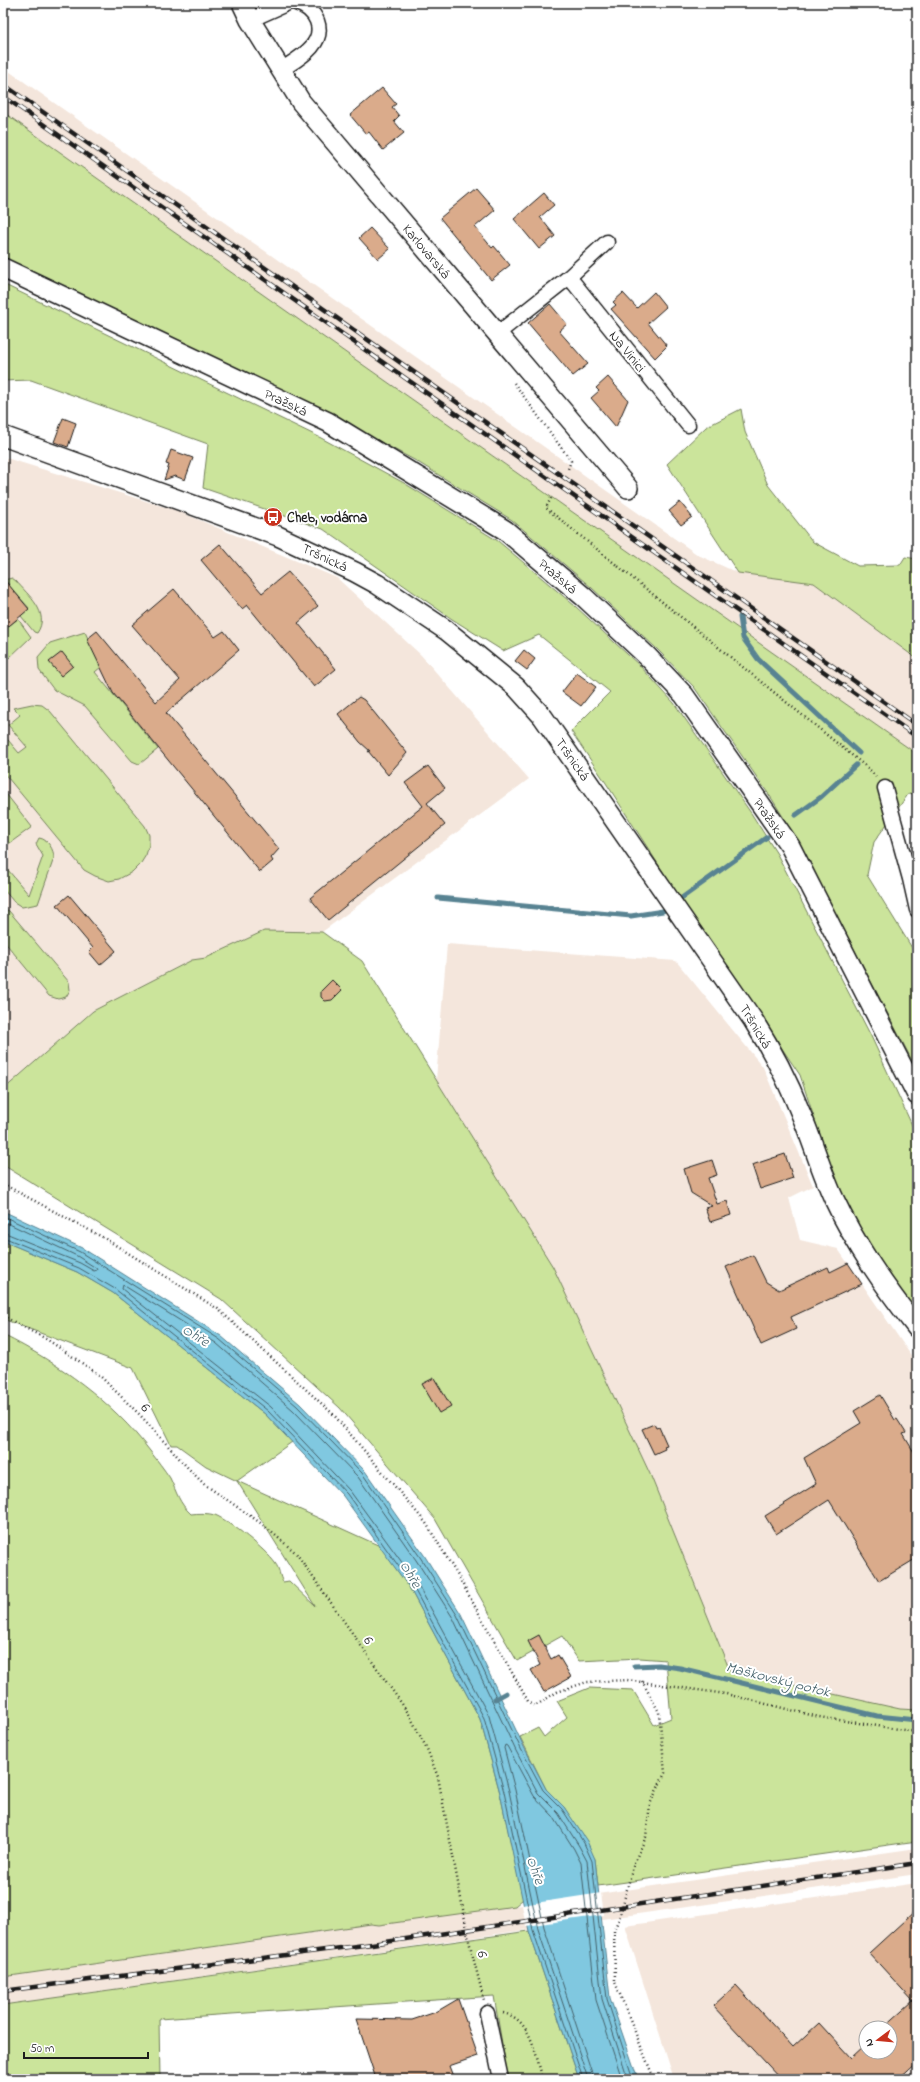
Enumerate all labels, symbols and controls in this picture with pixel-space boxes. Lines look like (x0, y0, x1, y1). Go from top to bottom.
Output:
street label: Karlovarská (397, 220, 455, 284)
street label: Na Vinici (603, 327, 650, 377)
street label: Pražská (260, 384, 310, 422)
bus stop icon: Cheb, vodárna (262, 506, 284, 528)
place label: Cheb, vodárna (287, 508, 368, 529)
street label: Tršnická (298, 539, 351, 578)
street label: Pražská (533, 555, 581, 600)
street label: Tršnická (549, 734, 594, 786)
street label: Pražská (747, 794, 790, 843)
street label: Tršnická (733, 1001, 776, 1053)
water label: Ohře (178, 1319, 214, 1353)
street label: 6 (135, 1399, 155, 1418)
water label: Ohře (393, 1557, 428, 1593)
street label: 6 (357, 1632, 378, 1649)
water label: Maškovský potok (723, 1656, 833, 1705)
water label: Ohře (520, 1853, 551, 1889)
street label: 6 (471, 1949, 492, 1960)
north arrow (858, 2020, 898, 2060)
scale bar (24, 2034, 148, 2060)
text: N (861, 2037, 878, 2048)
text: 50 m (30, 2040, 54, 2058)

